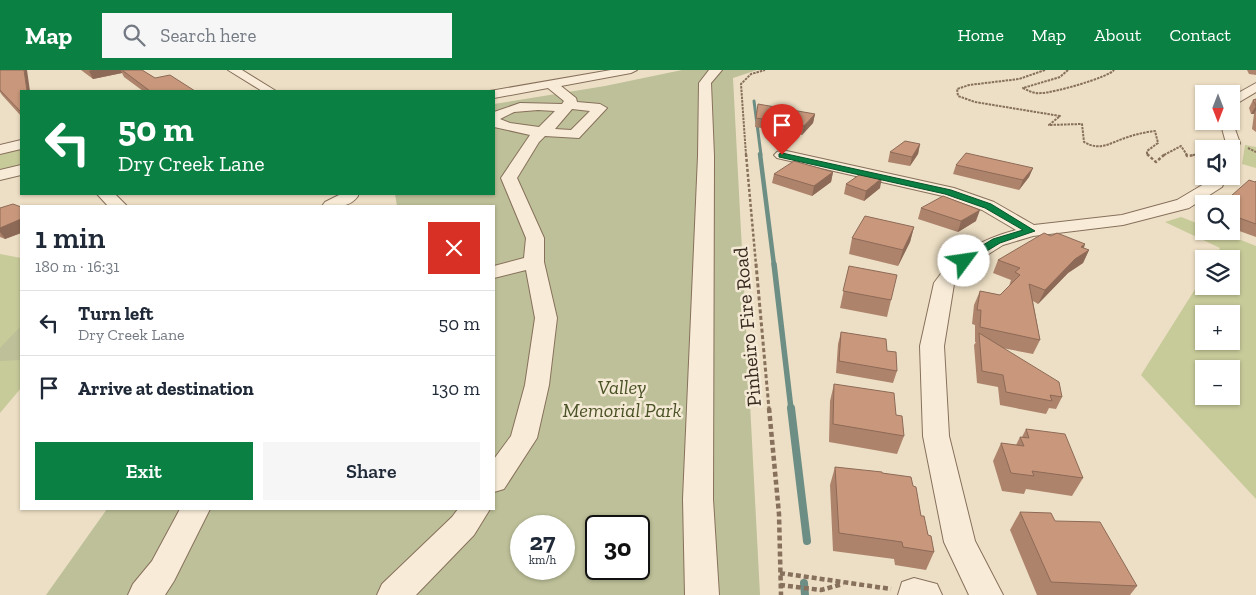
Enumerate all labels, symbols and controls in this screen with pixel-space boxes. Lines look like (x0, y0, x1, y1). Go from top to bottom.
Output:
search box (102, 13, 452, 58)
text: Map (25, 21, 72, 50)
icon: search (120, 21, 148, 49)
text: Search here (160, 24, 257, 47)
text: Home (957, 24, 1004, 46)
text: Map (1032, 24, 1066, 46)
text: About (1094, 24, 1141, 46)
text: Contact (1169, 24, 1231, 46)
north arrow (1195, 85, 1240, 130)
map controls (1195, 85, 1240, 405)
pin (761, 104, 803, 155)
text: 50 m (118, 108, 194, 150)
icon: left (35, 110, 100, 175)
icon: arrive (768, 111, 796, 139)
button: sound (1195, 140, 1240, 185)
text: Dry Creek Lane (118, 150, 265, 177)
button: search (1195, 195, 1240, 240)
text: 1 min (35, 220, 105, 256)
button: close (428, 222, 480, 274)
position arrow (937, 234, 989, 286)
street label: Pinheiro Fire Road (728, 246, 766, 408)
button: layers (1195, 250, 1240, 295)
text: 180 m · 16:31 (35, 257, 119, 276)
text: Turn left (78, 302, 153, 325)
button: + (1195, 305, 1240, 350)
icon: left (35, 309, 63, 337)
text: 50 m (439, 312, 480, 335)
text: Dry Creek Lane (78, 325, 185, 344)
button: − (1195, 360, 1240, 405)
icon: arrive (35, 374, 63, 402)
park label: Valley Memorial Park (563, 375, 681, 422)
text: Arrive at destination (78, 377, 254, 400)
text: 130 m (432, 377, 480, 400)
button: Exit (35, 442, 253, 500)
button: Share (263, 442, 480, 500)
speed limit sign: 30 (585, 515, 650, 580)
text: 27 (530, 526, 555, 556)
text: km/h (529, 553, 556, 567)

